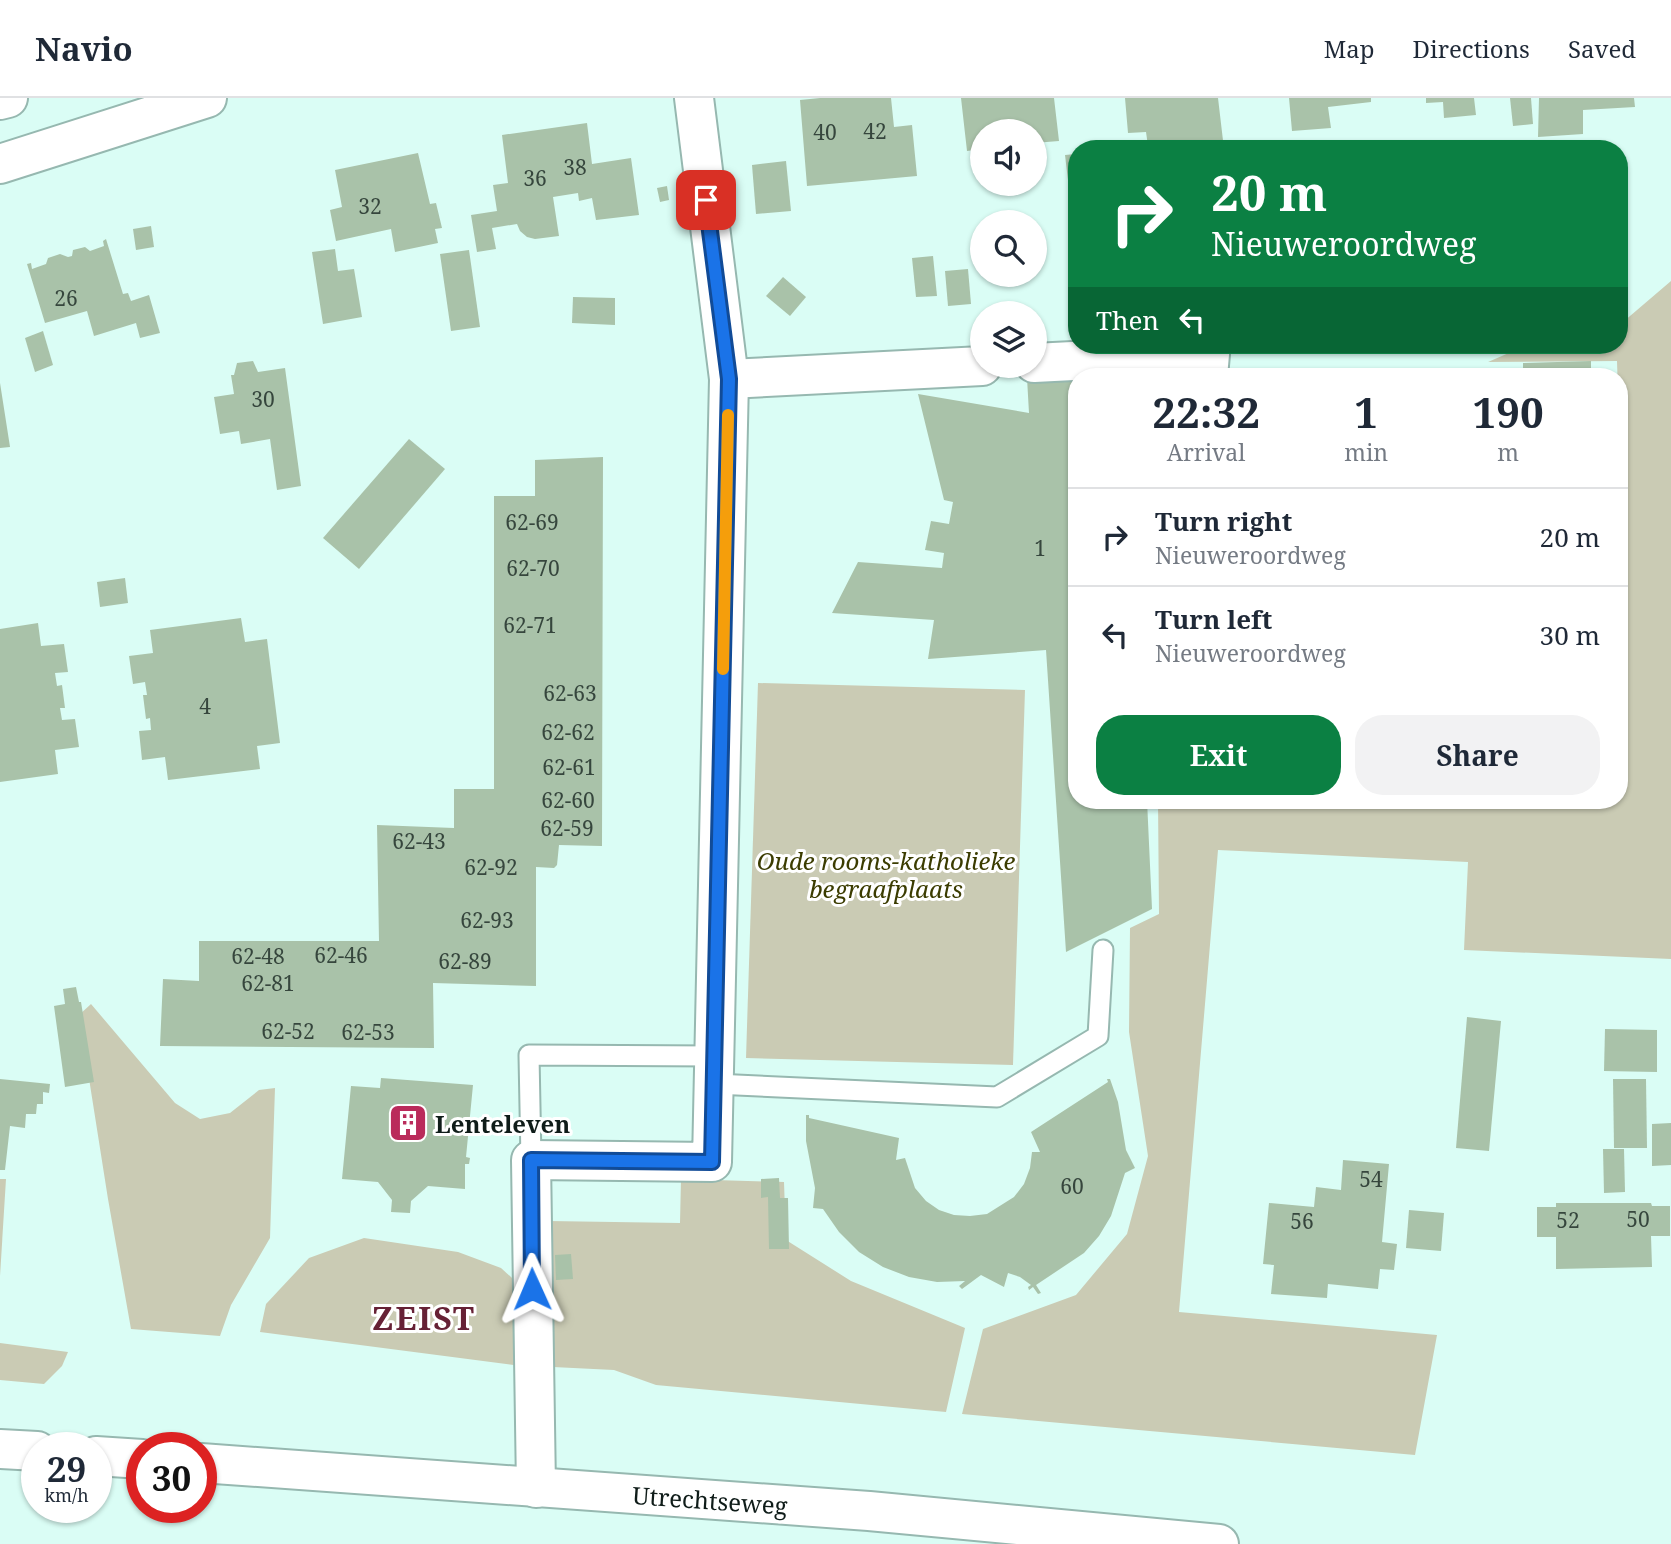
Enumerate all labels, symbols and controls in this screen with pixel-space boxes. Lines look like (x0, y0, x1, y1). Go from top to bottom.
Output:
text: Navio (35, 26, 133, 71)
text: Map (1324, 32, 1375, 65)
text: Directions (1413, 32, 1530, 65)
text: Saved (1568, 32, 1636, 65)
house number: 42 (863, 117, 887, 145)
house number: 40 (813, 118, 837, 146)
map controls (970, 119, 1047, 378)
button: sound (970, 119, 1047, 196)
house number: 38 (563, 153, 587, 181)
text: 20 m (1211, 159, 1327, 225)
house number: 36 (523, 164, 547, 192)
icon: right (1096, 168, 1187, 259)
pin (676, 170, 736, 230)
icon: arrive (687, 181, 725, 219)
house number: 32 (358, 192, 382, 220)
button: search (970, 210, 1047, 287)
text: Nieuweroordweg (1211, 222, 1476, 265)
house number: 26 (54, 284, 78, 312)
button: layers (970, 301, 1047, 378)
icon: left (1173, 301, 1211, 339)
text: Then (1096, 302, 1159, 338)
text: 22:32 (1152, 383, 1260, 440)
text: 1 (1354, 383, 1378, 440)
text: 190 (1472, 383, 1544, 440)
house number: 30 (251, 385, 275, 413)
text: Arrival (1167, 436, 1245, 468)
text: min (1344, 436, 1388, 468)
text: m (1497, 436, 1519, 468)
text: Turn right (1155, 503, 1292, 539)
house number: 62-69 (505, 508, 559, 536)
icon: right (1096, 518, 1134, 556)
text: 20 m (1540, 519, 1600, 555)
house number: 1 (1034, 534, 1046, 562)
text: Nieuweroordweg (1155, 539, 1346, 571)
house number: 62-70 (506, 554, 560, 582)
text: Turn left (1155, 601, 1272, 637)
house number: 62-71 (503, 611, 557, 639)
icon: left (1096, 616, 1134, 654)
text: 30 m (1540, 617, 1600, 653)
text: Nieuweroordweg (1155, 637, 1346, 669)
house number: 62-63 (543, 679, 597, 707)
house number: 4 (199, 692, 211, 720)
button: Exit (1096, 715, 1341, 795)
button: Share (1355, 715, 1600, 795)
house number: 62-62 (541, 718, 595, 746)
house number: 62-61 (542, 753, 596, 781)
house number: 62-60 (541, 786, 595, 814)
house number: 62-59 (540, 814, 594, 842)
house number: 62-43 (392, 827, 446, 855)
park label: Oude rooms-katholieke begraafplaats (757, 844, 1015, 905)
house number: 62-92 (464, 853, 518, 881)
house number: 62-93 (460, 906, 514, 934)
house number: 62-46 (314, 941, 368, 969)
house number: 62-48 (231, 942, 285, 970)
house number: 62-89 (438, 947, 492, 975)
house number: 62-81 (241, 969, 295, 997)
house number: 62-52 (261, 1017, 315, 1045)
house number: 62-53 (341, 1018, 395, 1046)
building icon: Lenteleven (387, 1102, 429, 1144)
place label: Lenteleven (435, 1107, 570, 1140)
house number: 54 (1359, 1165, 1383, 1193)
house number: 60 (1060, 1172, 1084, 1200)
house number: 50 (1626, 1205, 1650, 1233)
house number: 52 (1556, 1206, 1580, 1234)
house number: 56 (1290, 1207, 1314, 1235)
position arrow (495, 1252, 569, 1326)
district label: ZEIST (372, 1296, 476, 1339)
speed limit sign: 30 (126, 1432, 217, 1523)
text: 29 (47, 1445, 86, 1492)
street label: Utrechtseweg (631, 1478, 789, 1522)
text: km/h (44, 1483, 89, 1507)

